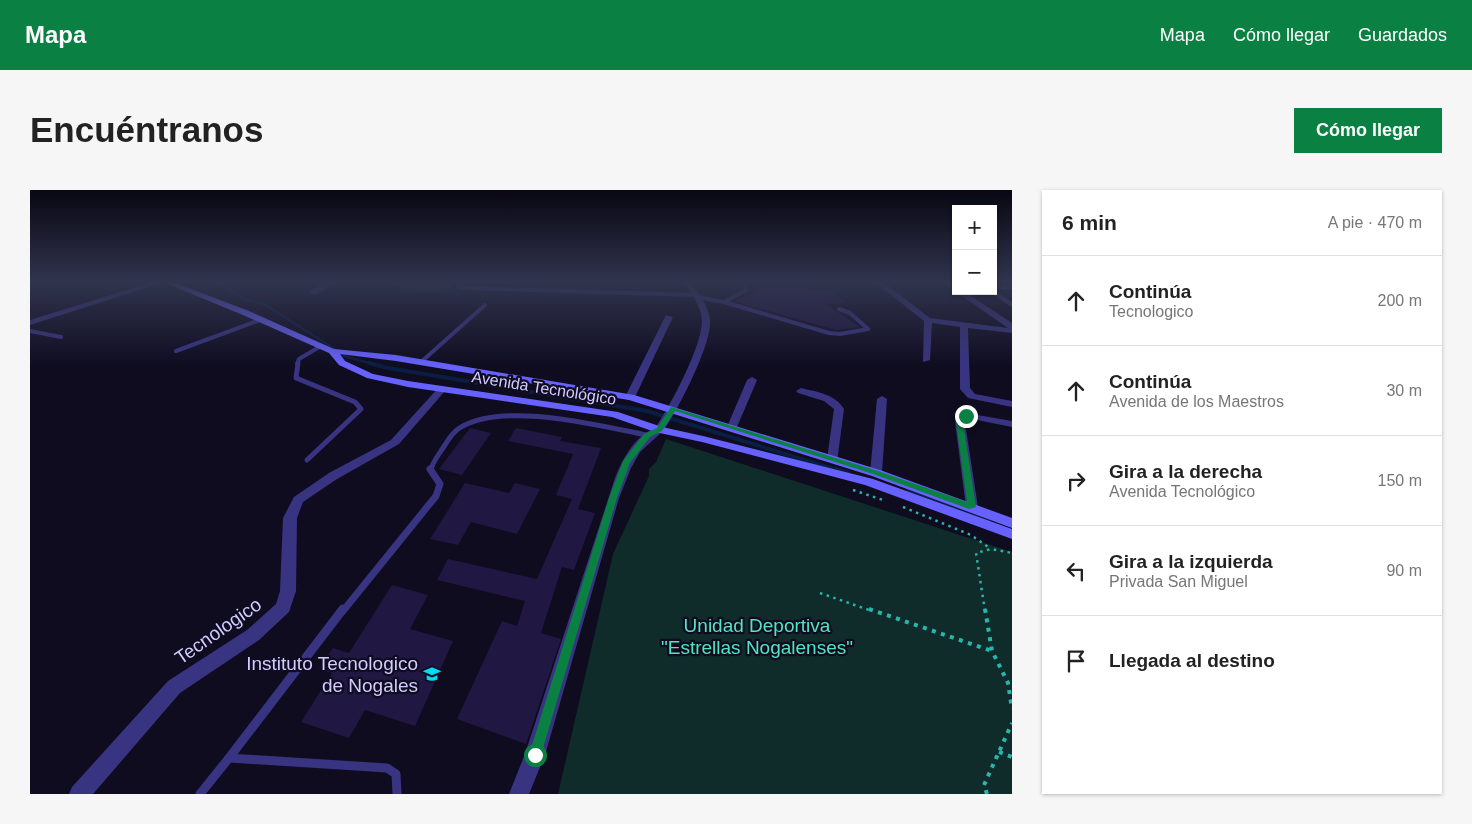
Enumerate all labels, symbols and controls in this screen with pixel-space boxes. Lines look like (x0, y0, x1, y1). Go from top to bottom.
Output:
text: Mapa (25, 21, 86, 48)
text: Mapa (1160, 25, 1205, 45)
text: Cómo llegar (1233, 25, 1330, 45)
text: Guardados (1358, 25, 1447, 45)
button: Cómo llegar (1294, 108, 1442, 153)
text: Encuéntranos (30, 110, 263, 149)
map controls (952, 205, 997, 295)
button: + (952, 205, 997, 250)
text: 6 min (1062, 211, 1117, 234)
text: A pie · 470 m (1328, 214, 1422, 231)
button: − (952, 250, 997, 295)
text: Continúa (1109, 281, 1191, 302)
icon: ahead (1062, 287, 1090, 315)
text: 200 m (1378, 292, 1422, 309)
text: Tecnologico (1109, 303, 1194, 320)
street label: Avenida Tecnológico (470, 368, 618, 408)
text: Continúa (1109, 371, 1191, 392)
icon: ahead (1062, 377, 1090, 405)
text: 30 m (1386, 382, 1422, 399)
text: Avenida de los Maestros (1109, 393, 1284, 410)
route end (955, 405, 978, 428)
text: Gira a la derecha (1109, 461, 1262, 482)
icon: right (1062, 467, 1090, 495)
text: 150 m (1378, 472, 1422, 489)
text: Avenida Tecnológico (1109, 483, 1255, 500)
text: Gira a la izquierda (1109, 551, 1273, 572)
icon: left (1062, 557, 1090, 585)
text: 90 m (1386, 562, 1422, 579)
text: Privada San Miguel (1109, 573, 1248, 590)
street label: Tecnologico (171, 594, 265, 668)
park label: Unidad Deportiva "Estrellas Nogalenses" (661, 615, 853, 658)
icon: arrive (1062, 647, 1090, 675)
text: Llegada al destino (1109, 650, 1275, 671)
place label: Instituto Tecnologico de Nogales (246, 653, 418, 696)
school or university icon: Instituto Tecnologico de Nogales (422, 664, 442, 684)
route start (524, 744, 547, 767)

